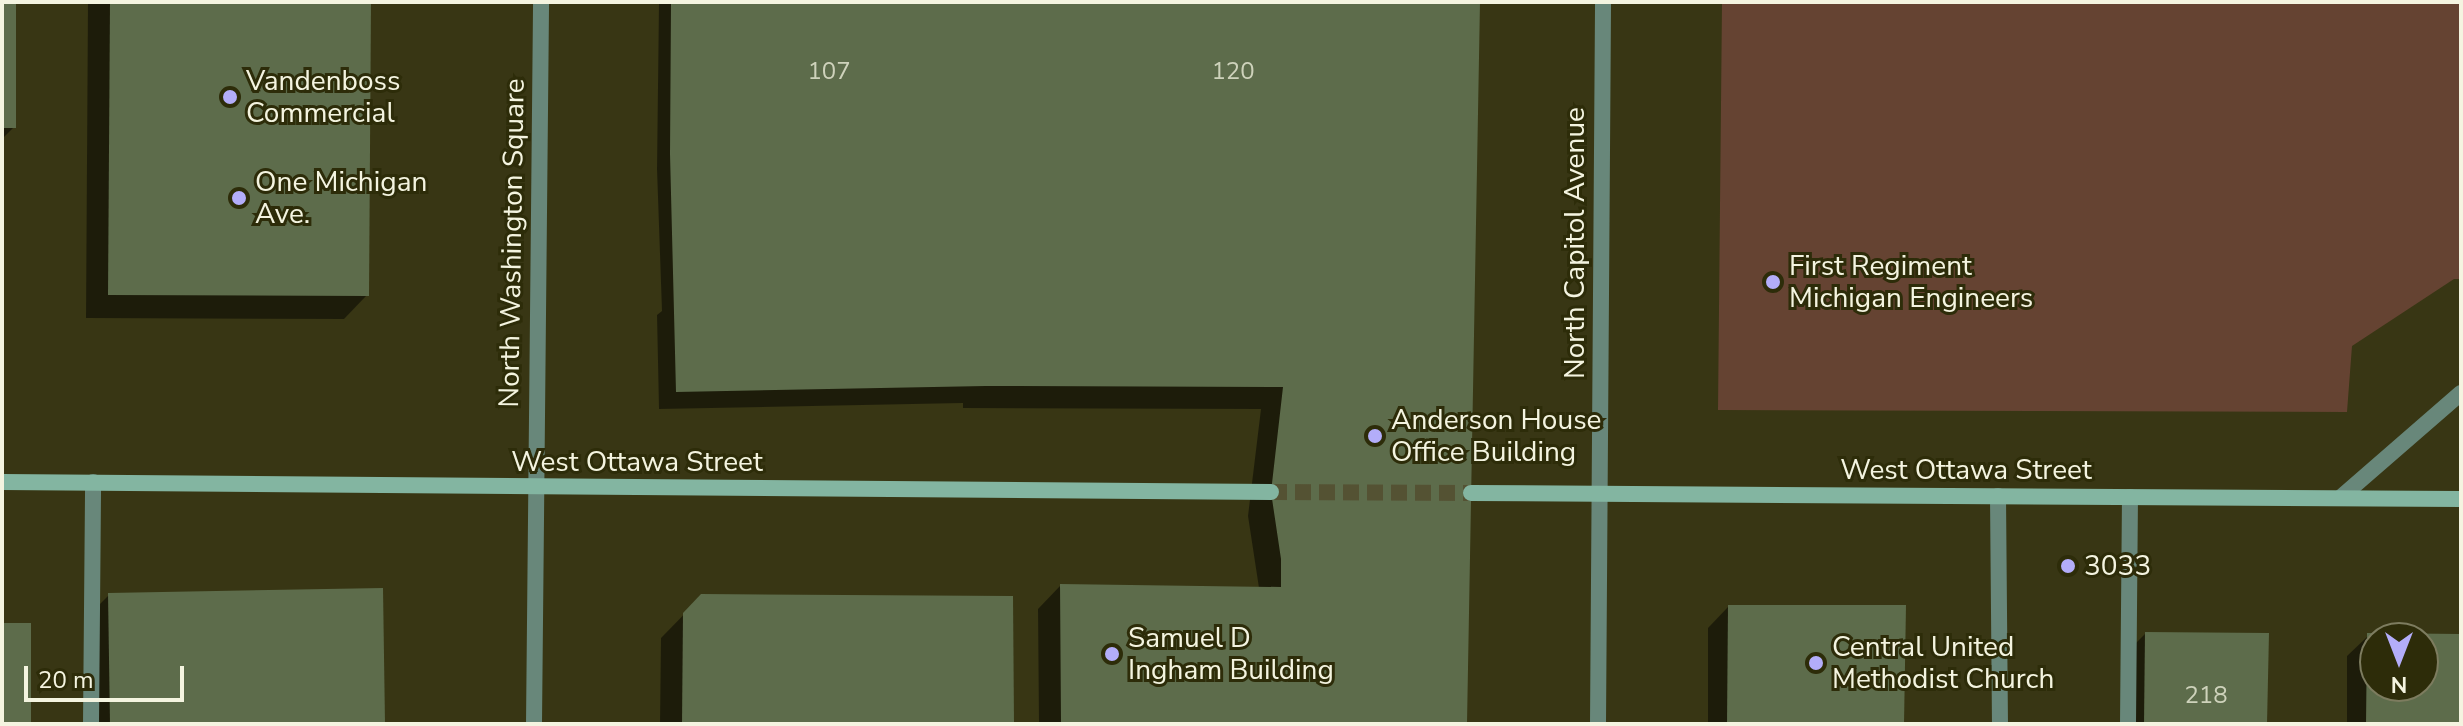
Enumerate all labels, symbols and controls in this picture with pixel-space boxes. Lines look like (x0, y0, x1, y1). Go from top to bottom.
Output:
house number: 107 (807, 58, 851, 86)
house number: 120 (1211, 58, 1255, 86)
place label: Vandenboss Commercial (246, 64, 400, 130)
street label: North Washington Square (492, 78, 532, 408)
marker: Vandenboss Commercial (221, 88, 239, 106)
street label: North Capitol Avenue (1558, 107, 1592, 379)
place label: One Michigan Ave. (255, 165, 427, 231)
marker: One Michigan Ave. (230, 189, 248, 207)
place label: First Regiment Michigan Engineers (1789, 249, 2033, 315)
marker: First Regiment Michigan Engineers (1764, 273, 1782, 291)
place label: Anderson House Office Building (1391, 403, 1602, 469)
marker: Anderson House Office Building (1366, 427, 1384, 445)
street label: West Ottawa Street (511, 445, 763, 479)
street label: West Ottawa Street (1840, 453, 2092, 487)
place label: 3033 (2084, 549, 2151, 583)
marker: 3033 (2059, 557, 2077, 575)
place label: Samuel D Ingham Building (1128, 621, 1334, 687)
north arrow (2359, 622, 2439, 702)
place label: Central United Methodist Church (1832, 630, 2054, 696)
marker: Samuel D Ingham Building (1103, 645, 1121, 663)
scale bar (28, 650, 188, 700)
marker: Central United Methodist Church (1807, 654, 1825, 672)
text: 20 m (38, 664, 94, 696)
text: N (2391, 669, 2407, 699)
house number: 218 (2184, 682, 2228, 710)

